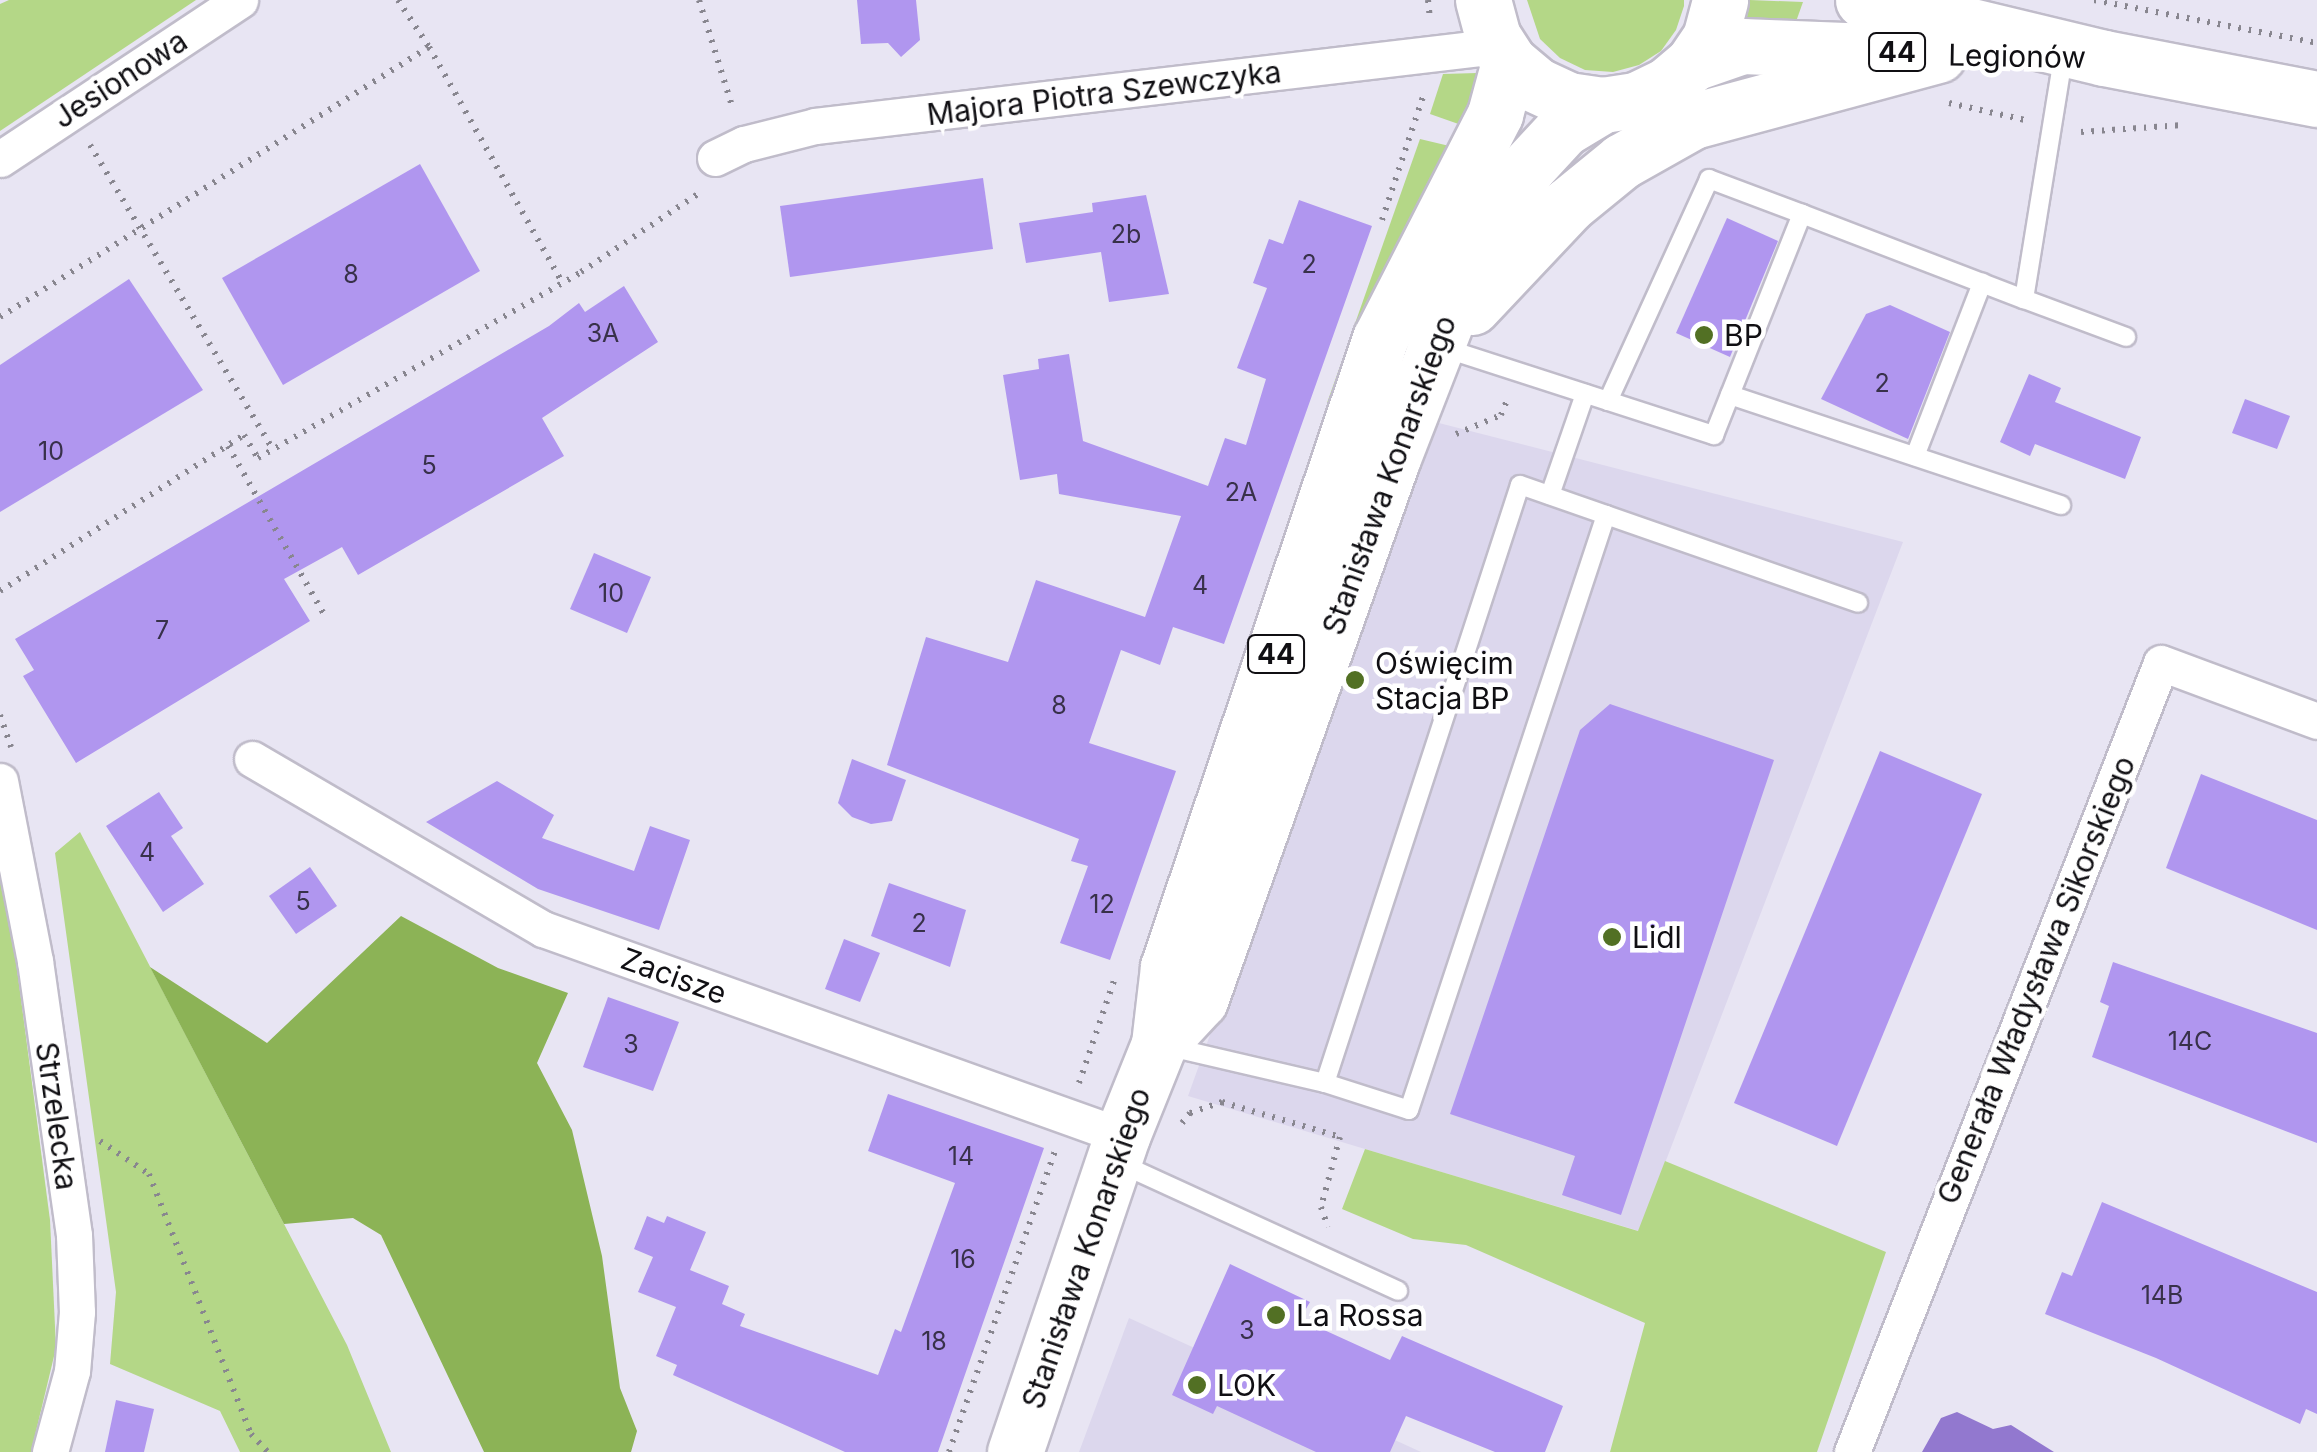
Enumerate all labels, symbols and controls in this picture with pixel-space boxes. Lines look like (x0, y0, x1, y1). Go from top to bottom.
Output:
street label: Jesionowa (46, 22, 194, 136)
road number: 44 (1867, 29, 1927, 75)
street label: Legionów (1948, 37, 2086, 75)
street label: Majora Piotra Szewczyka (925, 53, 1283, 133)
house number: 2b (1111, 219, 1141, 249)
house number: 2 (1301, 249, 1317, 279)
house number: 8 (343, 259, 359, 289)
street label: Stanisława Konarskiego (1314, 310, 1464, 640)
place label: BP (1724, 317, 1763, 353)
house number: 3A (587, 318, 619, 348)
marker: BP (1693, 324, 1715, 346)
house number: 2 (1874, 368, 1890, 398)
house number: 10 (38, 436, 64, 466)
house number: 5 (421, 450, 437, 480)
house number: 2A (1225, 477, 1257, 507)
house number: 4 (1192, 570, 1208, 600)
house number: 10 (598, 578, 624, 608)
house number: 7 (155, 615, 169, 645)
road number: 44 (1246, 631, 1306, 677)
place label: Oświęcim Stacja BP (1375, 645, 1514, 716)
marker: Oświęcim Stacja BP (1344, 669, 1366, 691)
house number: 8 (1051, 690, 1067, 720)
street label: Generała Władysława Sikorskiego (1929, 751, 2143, 1209)
house number: 4 (139, 837, 155, 867)
house number: 5 (295, 886, 311, 916)
house number: 12 (1089, 889, 1115, 919)
house number: 2 (911, 908, 927, 938)
place label: Lidl (1632, 919, 1682, 955)
marker: Lidl (1601, 926, 1623, 948)
street label: Zacisze (616, 940, 732, 1012)
house number: 14C (2168, 1026, 2212, 1056)
house number: 3 (623, 1029, 639, 1059)
street label: Strzelecka (29, 1040, 85, 1192)
street label: Stanisława Konarskiego (1014, 1083, 1158, 1413)
house number: 14 (948, 1141, 974, 1171)
house number: 16 (950, 1244, 976, 1274)
house number: 14B (2141, 1280, 2183, 1310)
place label: La Rossa (1296, 1297, 1424, 1333)
marker: La Rossa (1265, 1304, 1287, 1326)
house number: 3 (1239, 1315, 1255, 1345)
house number: 18 (921, 1326, 947, 1356)
place label: LOK (1217, 1367, 1276, 1403)
marker: LOK (1186, 1374, 1208, 1396)

